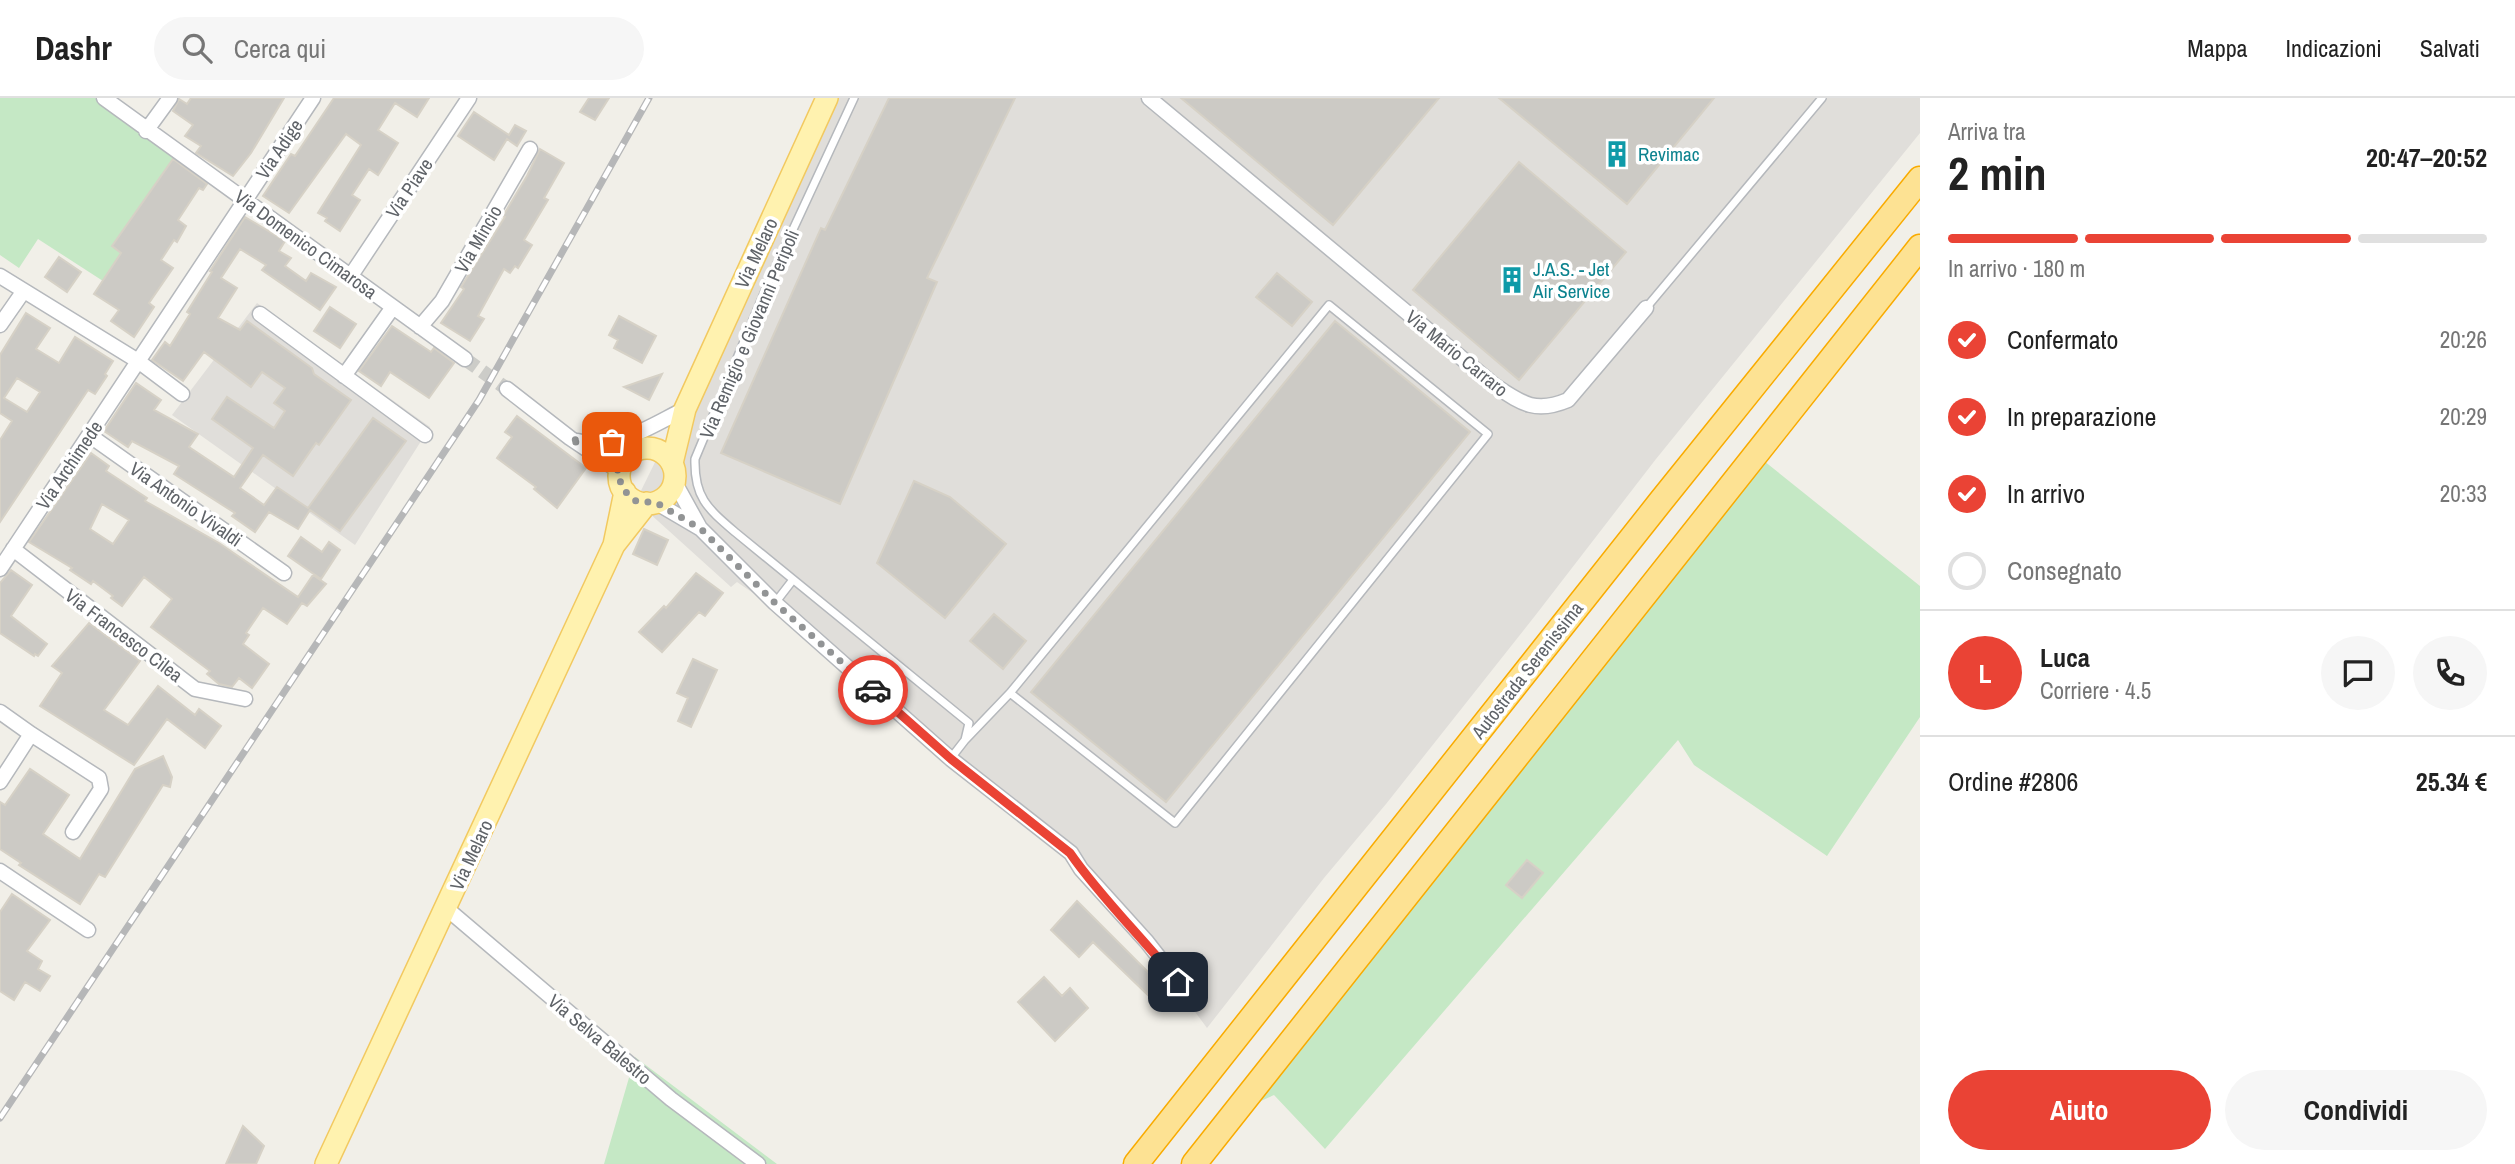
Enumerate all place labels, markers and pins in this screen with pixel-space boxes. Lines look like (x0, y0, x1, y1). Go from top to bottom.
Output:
building icon: Revimac (1602, 139, 1632, 169)
place label: Revimac (1638, 141, 1700, 167)
place label: J.A.S. - Jet Air Service (1532, 256, 1610, 304)
building icon: J.A.S. - Jet Air Service (1497, 265, 1527, 295)
pin (582, 412, 642, 472)
pin (1148, 952, 1208, 1012)

